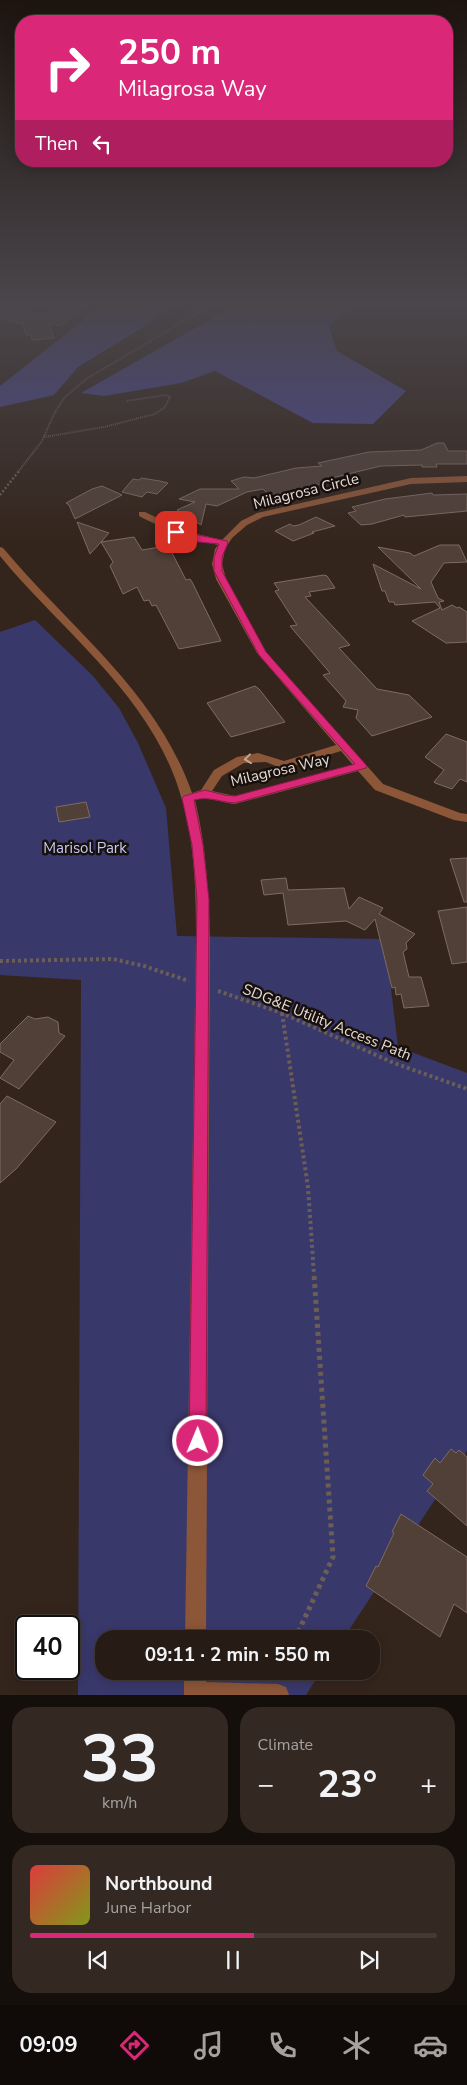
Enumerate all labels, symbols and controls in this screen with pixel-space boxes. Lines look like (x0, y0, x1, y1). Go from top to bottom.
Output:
text: 250 m (118, 29, 221, 76)
icon: right (35, 35, 100, 100)
text: Milagrosa Way (118, 74, 267, 104)
icon: left (88, 130, 116, 158)
text: Then (35, 131, 78, 157)
street label: Milagrosa Circle (251, 468, 361, 514)
pin (155, 511, 197, 553)
icon: arrive (162, 518, 190, 546)
street label: Milagrosa Way (228, 749, 332, 791)
one-way arrow (244, 753, 252, 764)
park label: Marisol Park (43, 838, 127, 858)
street label: SDG&E Utility Access Path (240, 979, 414, 1065)
position arrow (171, 1414, 223, 1466)
speed limit sign: 40 (15, 1615, 80, 1680)
text: 09:11 · 2 min · 550 m (145, 1642, 330, 1668)
text: 33 (81, 1715, 159, 1804)
text: Climate (258, 1734, 313, 1756)
text: 23° (317, 1759, 377, 1810)
text: − (258, 1766, 274, 1804)
text: + (420, 1766, 437, 1804)
text: km/h (102, 1792, 137, 1814)
text: Northbound (105, 1871, 212, 1897)
text: June Harbor (105, 1897, 191, 1919)
icon: previous (84, 1946, 112, 1974)
icon: pause (219, 1946, 247, 1974)
icon: next (355, 1946, 383, 1974)
icon: directions (117, 2028, 152, 2063)
icon: music (191, 2028, 226, 2063)
icon: phone (265, 2028, 300, 2063)
icon: climate (339, 2028, 374, 2063)
icon: car (413, 2028, 448, 2063)
text: 09:09 (19, 2030, 78, 2060)

